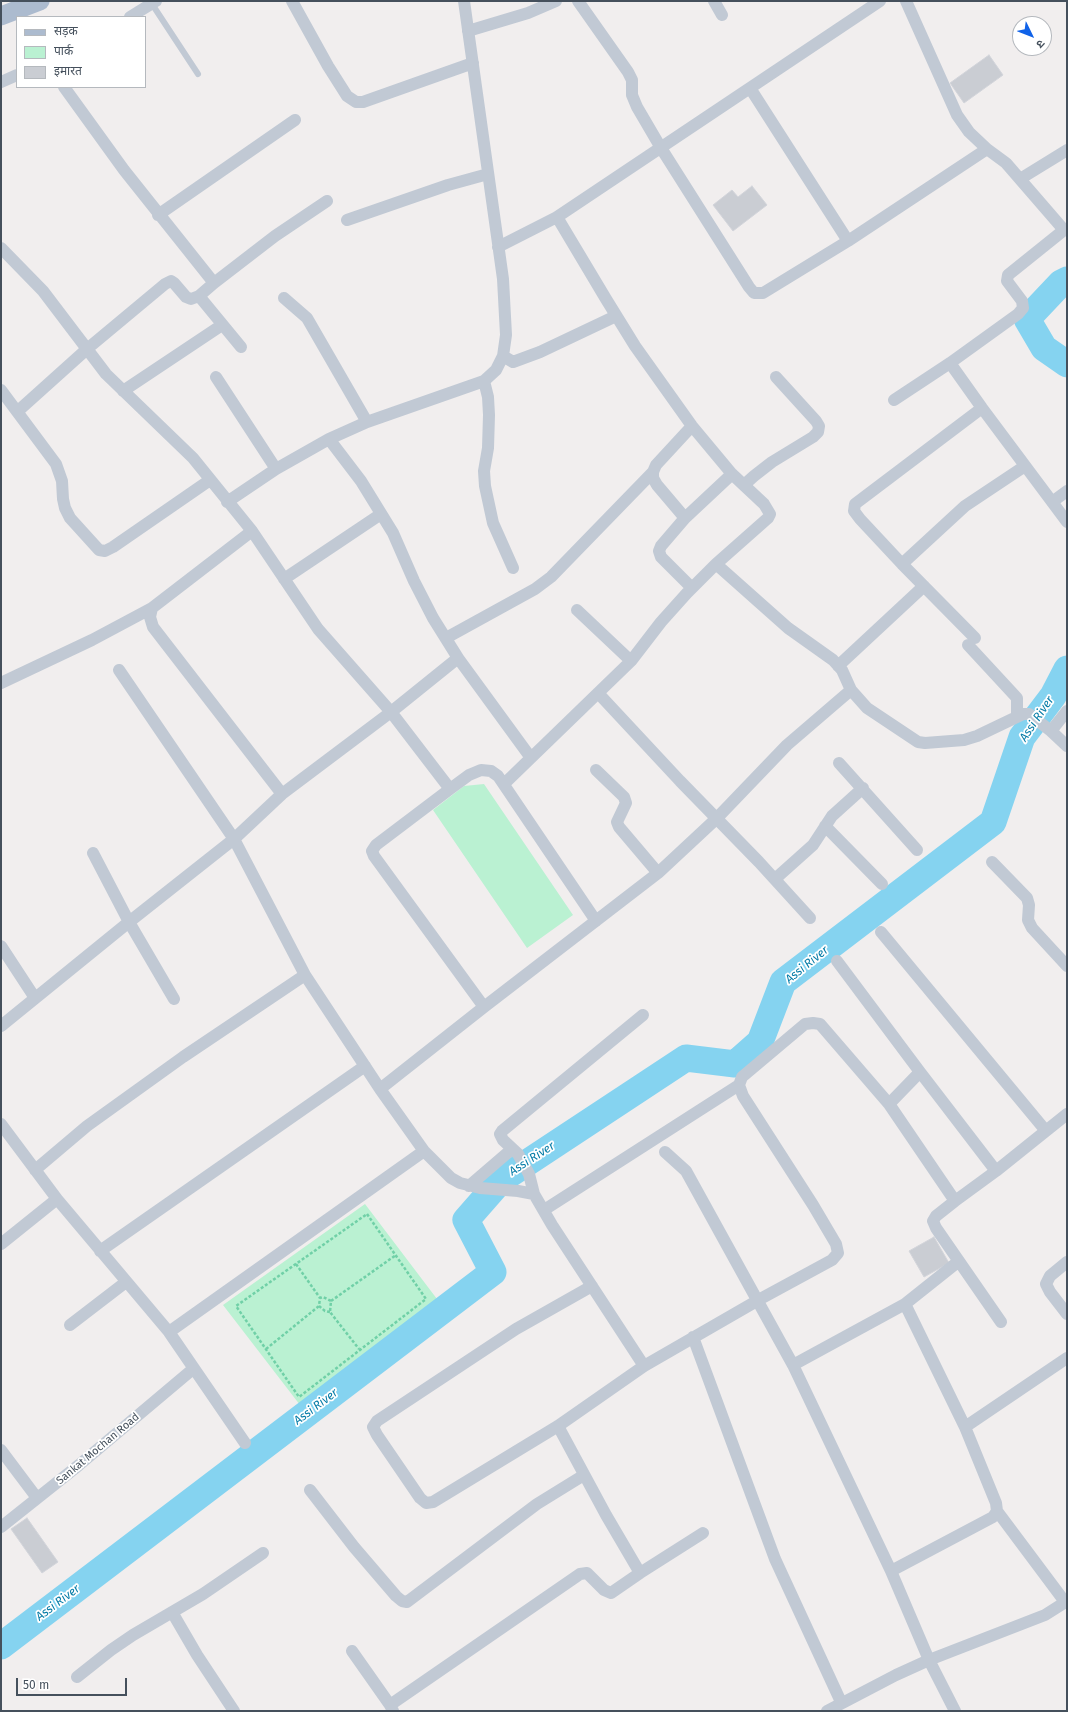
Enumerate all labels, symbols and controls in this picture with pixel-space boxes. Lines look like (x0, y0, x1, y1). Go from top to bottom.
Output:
legend (16, 16, 146, 88)
north arrow (1012, 16, 1052, 56)
text: सड़क (54, 24, 78, 38)
text: उ (1033, 37, 1047, 51)
text: पार्क (54, 44, 73, 58)
text: इमारत (54, 64, 82, 78)
water label: Assi River (1017, 694, 1057, 744)
water label: Assi River (783, 943, 831, 987)
water label: Assi River (507, 1139, 557, 1179)
water label: Assi River (291, 1386, 341, 1428)
street label: Sankat Mochan Road (54, 1410, 142, 1488)
water label: Assi River (33, 1582, 83, 1624)
scale bar (18, 1670, 129, 1696)
text: 50 m (23, 1678, 49, 1692)

